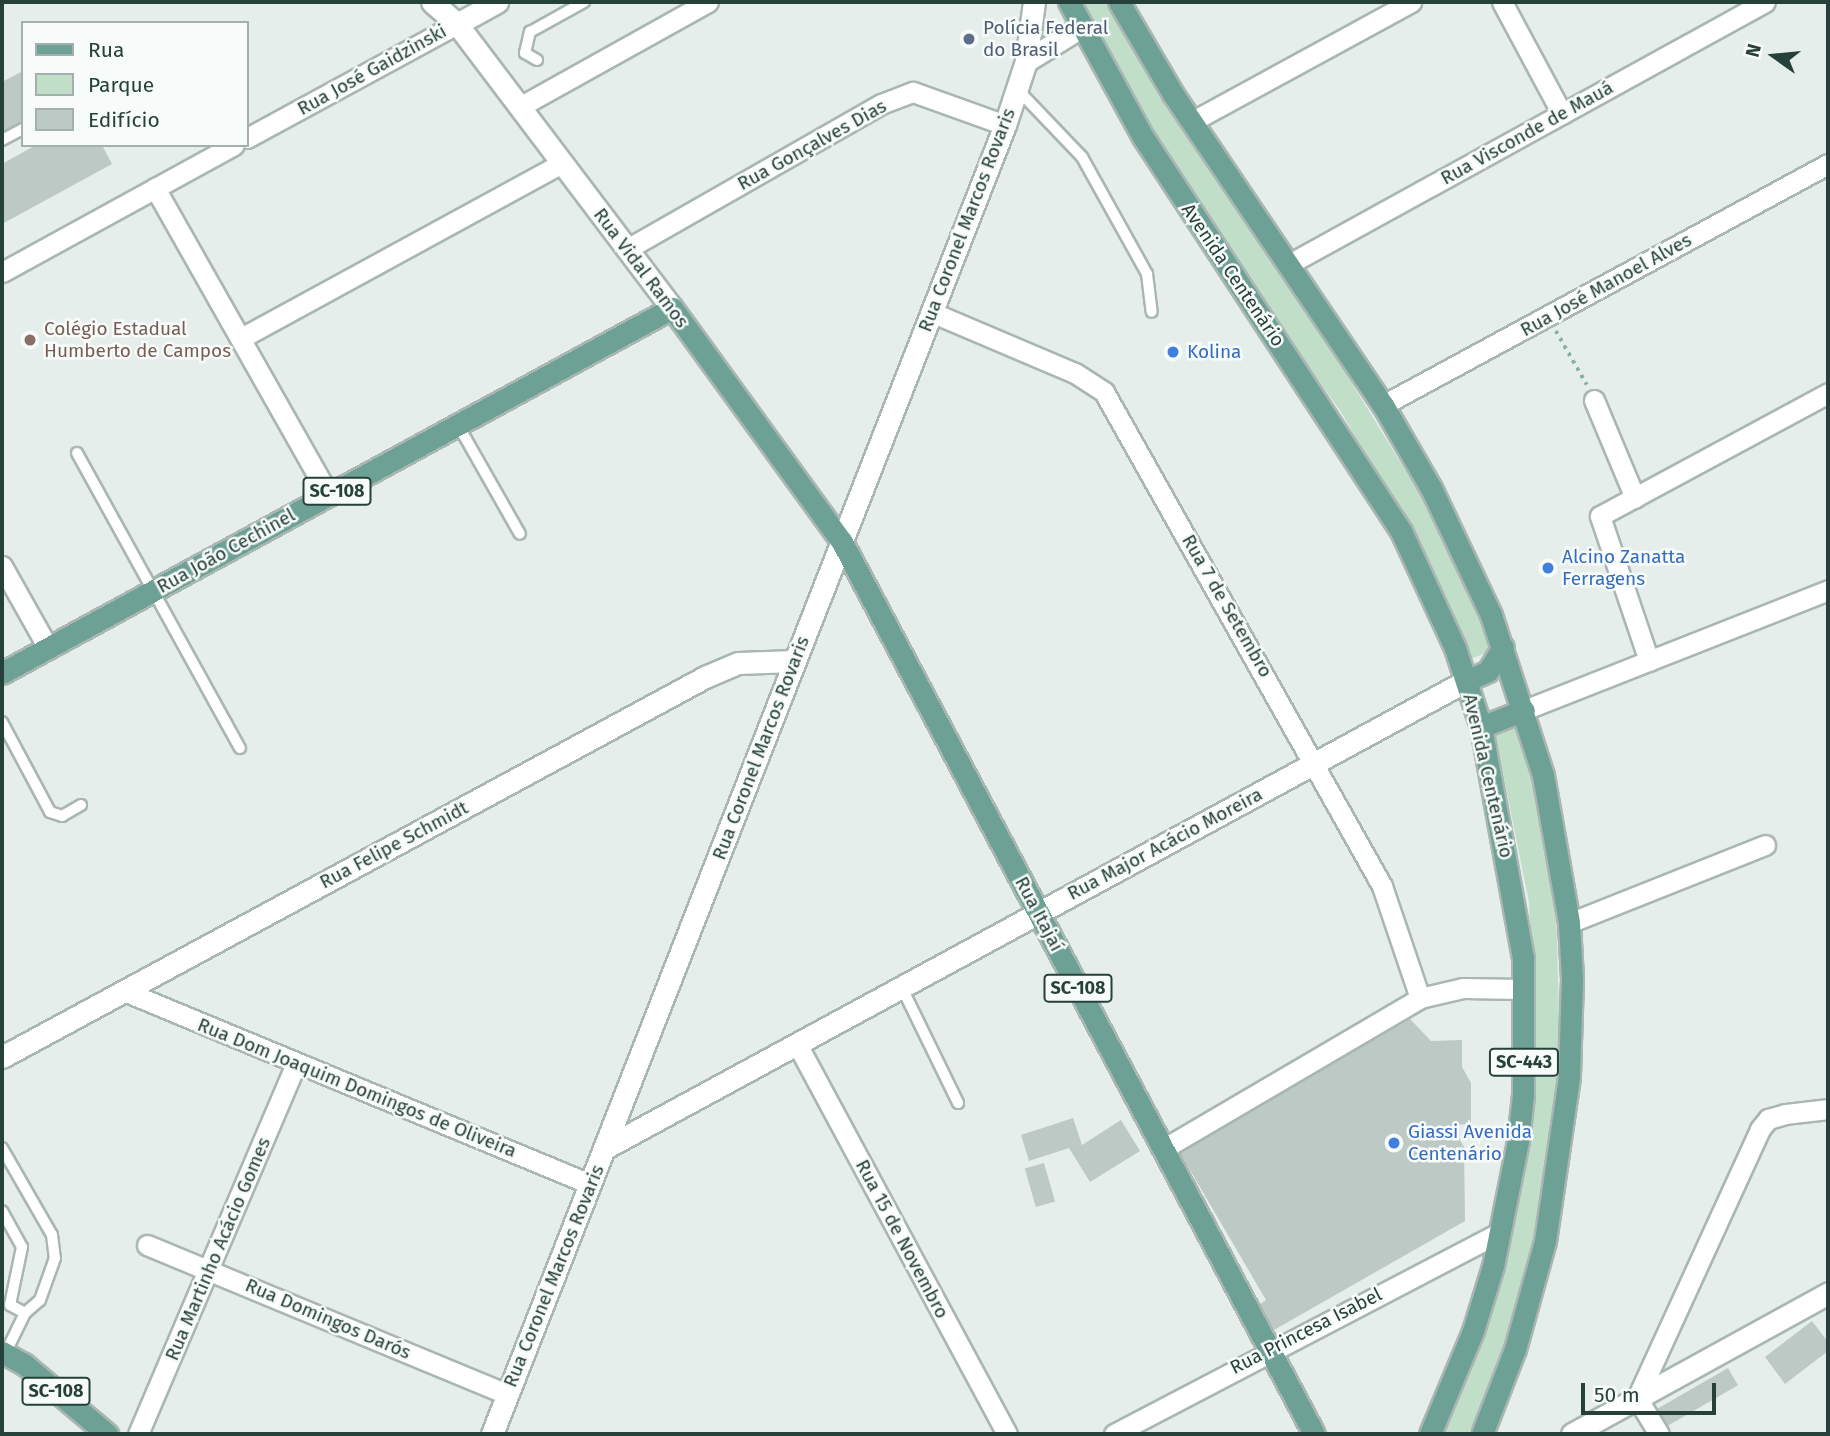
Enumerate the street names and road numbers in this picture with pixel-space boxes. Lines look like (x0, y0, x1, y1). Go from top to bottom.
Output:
street label: Rua José Gaidzinski (293, 20, 451, 120)
street label: Rua Visconde de Mauá (1437, 76, 1617, 190)
street label: Rua Gonçalves Dias (734, 95, 890, 195)
street label: Rua Coronel Marcos Rovaris (914, 105, 1020, 335)
street label: Avenida Centenário (1177, 199, 1289, 351)
street label: Rua Vidal Ramos (589, 204, 693, 332)
street label: Rua José Manoel Alves (1516, 228, 1696, 342)
road number: SC-108 (302, 476, 372, 505)
street label: Rua João Cechinel (153, 504, 299, 598)
street label: Rua 7 de Setembro (1177, 530, 1277, 682)
street label: Rua Coronel Marcos Rovaris (708, 633, 814, 863)
street label: Avenida Centenário (1458, 692, 1518, 860)
street label: Rua Major Acácio Moreira (1064, 783, 1266, 905)
street label: Rua Felipe Schmidt (316, 796, 472, 894)
street label: Rua Itajaí (1010, 873, 1068, 955)
road number: SC-108 (1043, 973, 1113, 1002)
street label: Rua Dom Joaquim Domingos de Oliveira (194, 1013, 520, 1163)
road number: SC-443 (1487, 1048, 1561, 1077)
street label: Rua Martinho Acácio Gomes (161, 1134, 275, 1364)
street label: Rua 15 de Novembro (851, 1156, 953, 1322)
street label: Rua Coronel Marcos Rovaris (499, 1161, 609, 1391)
street label: Rua Domingos Darós (242, 1274, 414, 1364)
street label: Rua Princesa Isabel (1226, 1283, 1386, 1379)
road number: SC-108 (21, 1376, 91, 1406)

